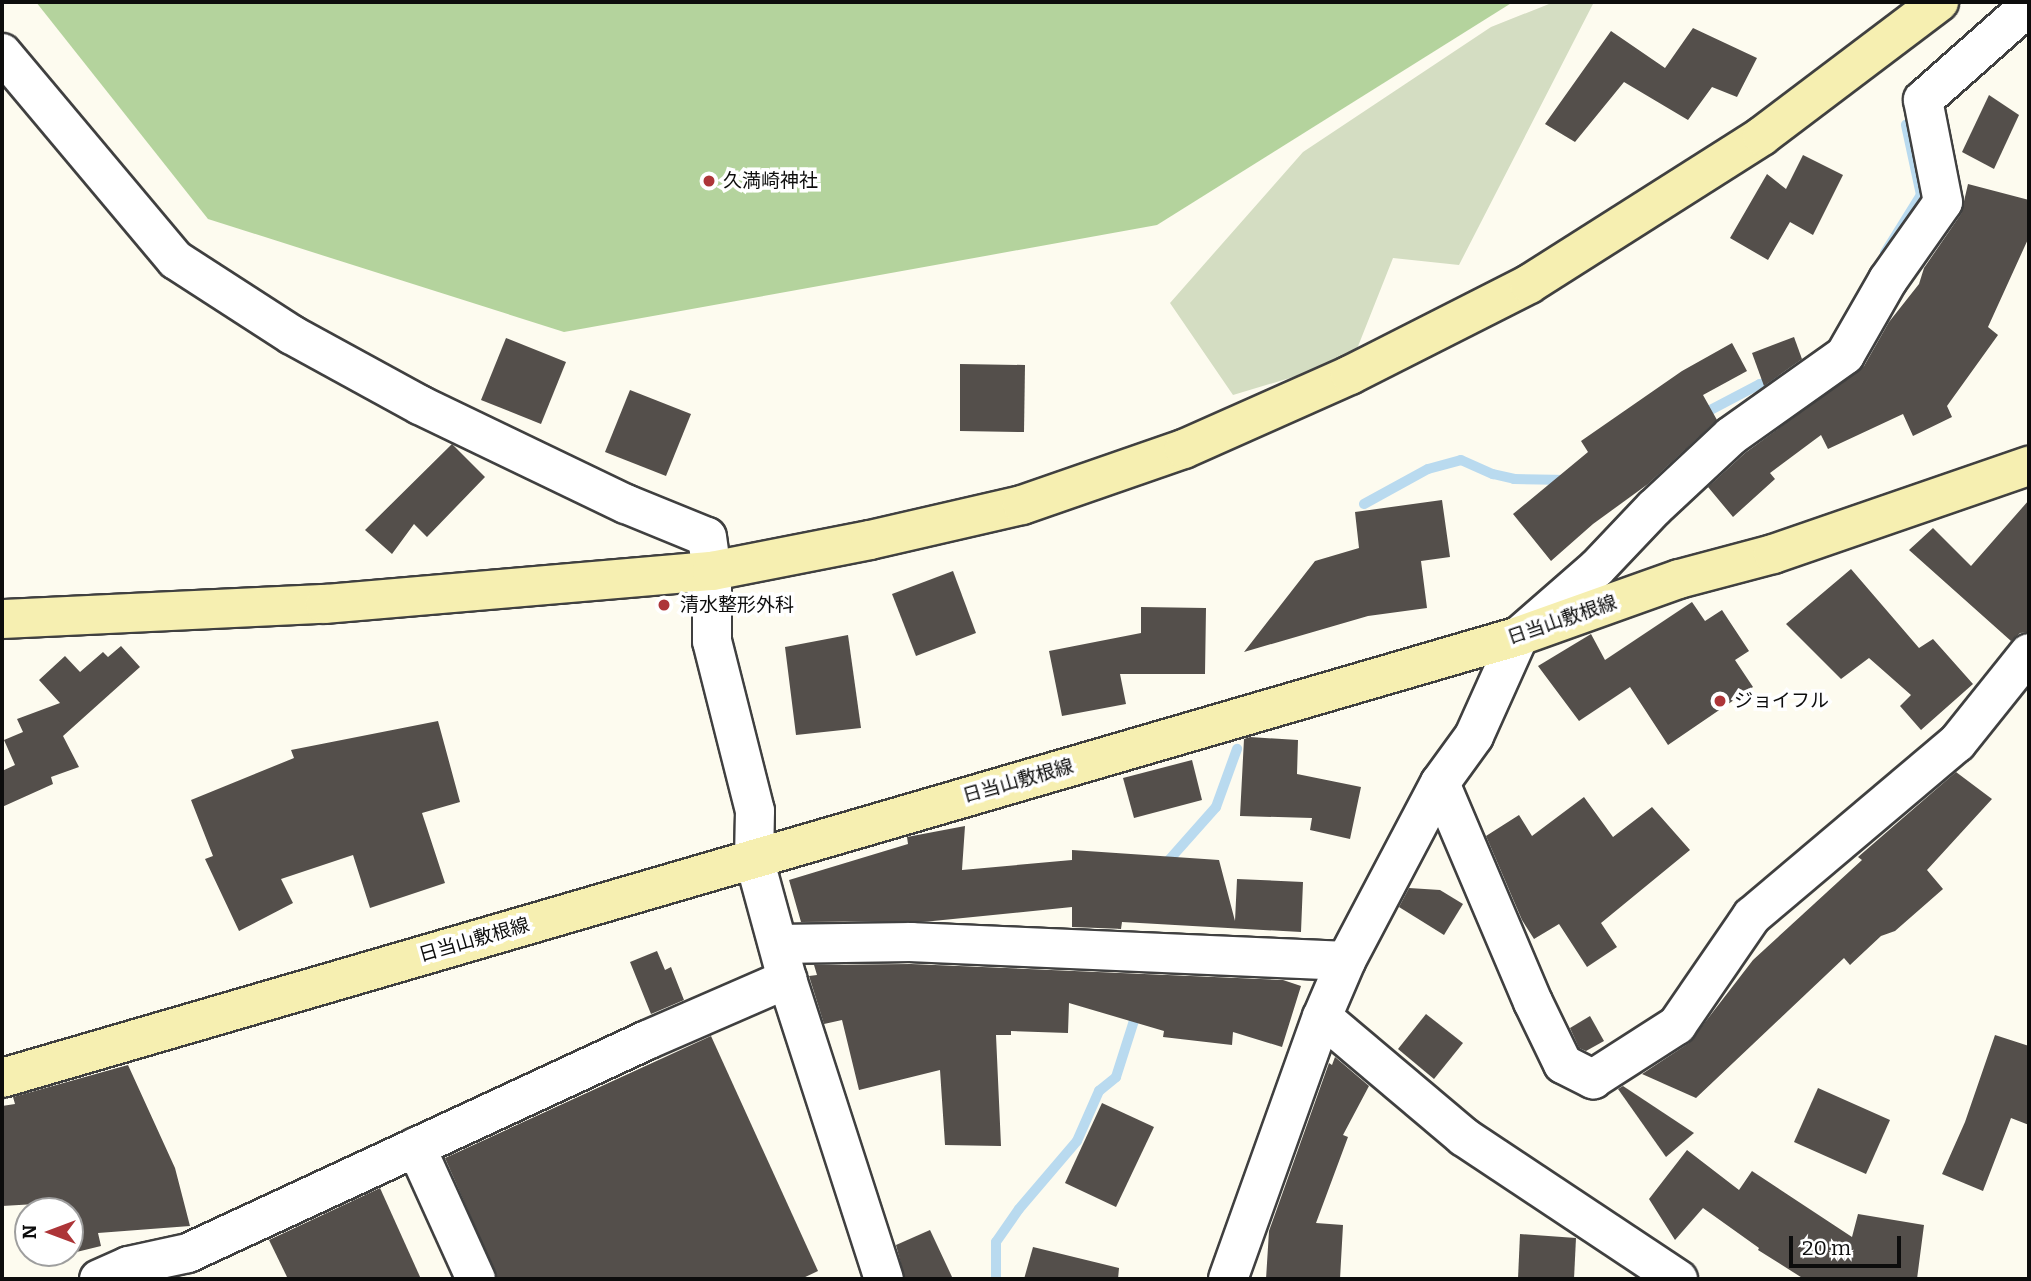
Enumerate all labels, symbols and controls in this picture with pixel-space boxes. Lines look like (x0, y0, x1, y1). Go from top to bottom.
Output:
place label: 久満崎神社 (723, 170, 818, 192)
marker: 久満崎神社 (701, 173, 717, 189)
street label: 日当山敷根線 (1504, 591, 1620, 649)
place label: 清水整形外科 (680, 594, 794, 616)
marker: 清水整形外科 (654, 595, 674, 615)
place label: ジョイフル (1734, 690, 1829, 712)
marker: ジョイフル (1712, 693, 1728, 709)
street label: 日当山敷根線 (960, 754, 1076, 808)
street label: 日当山敷根線 (416, 913, 532, 967)
north arrow (14, 1197, 84, 1267)
scale bar (1793, 1222, 1905, 1266)
text: N (18, 1225, 41, 1239)
text: 20 m (1802, 1235, 1851, 1261)

